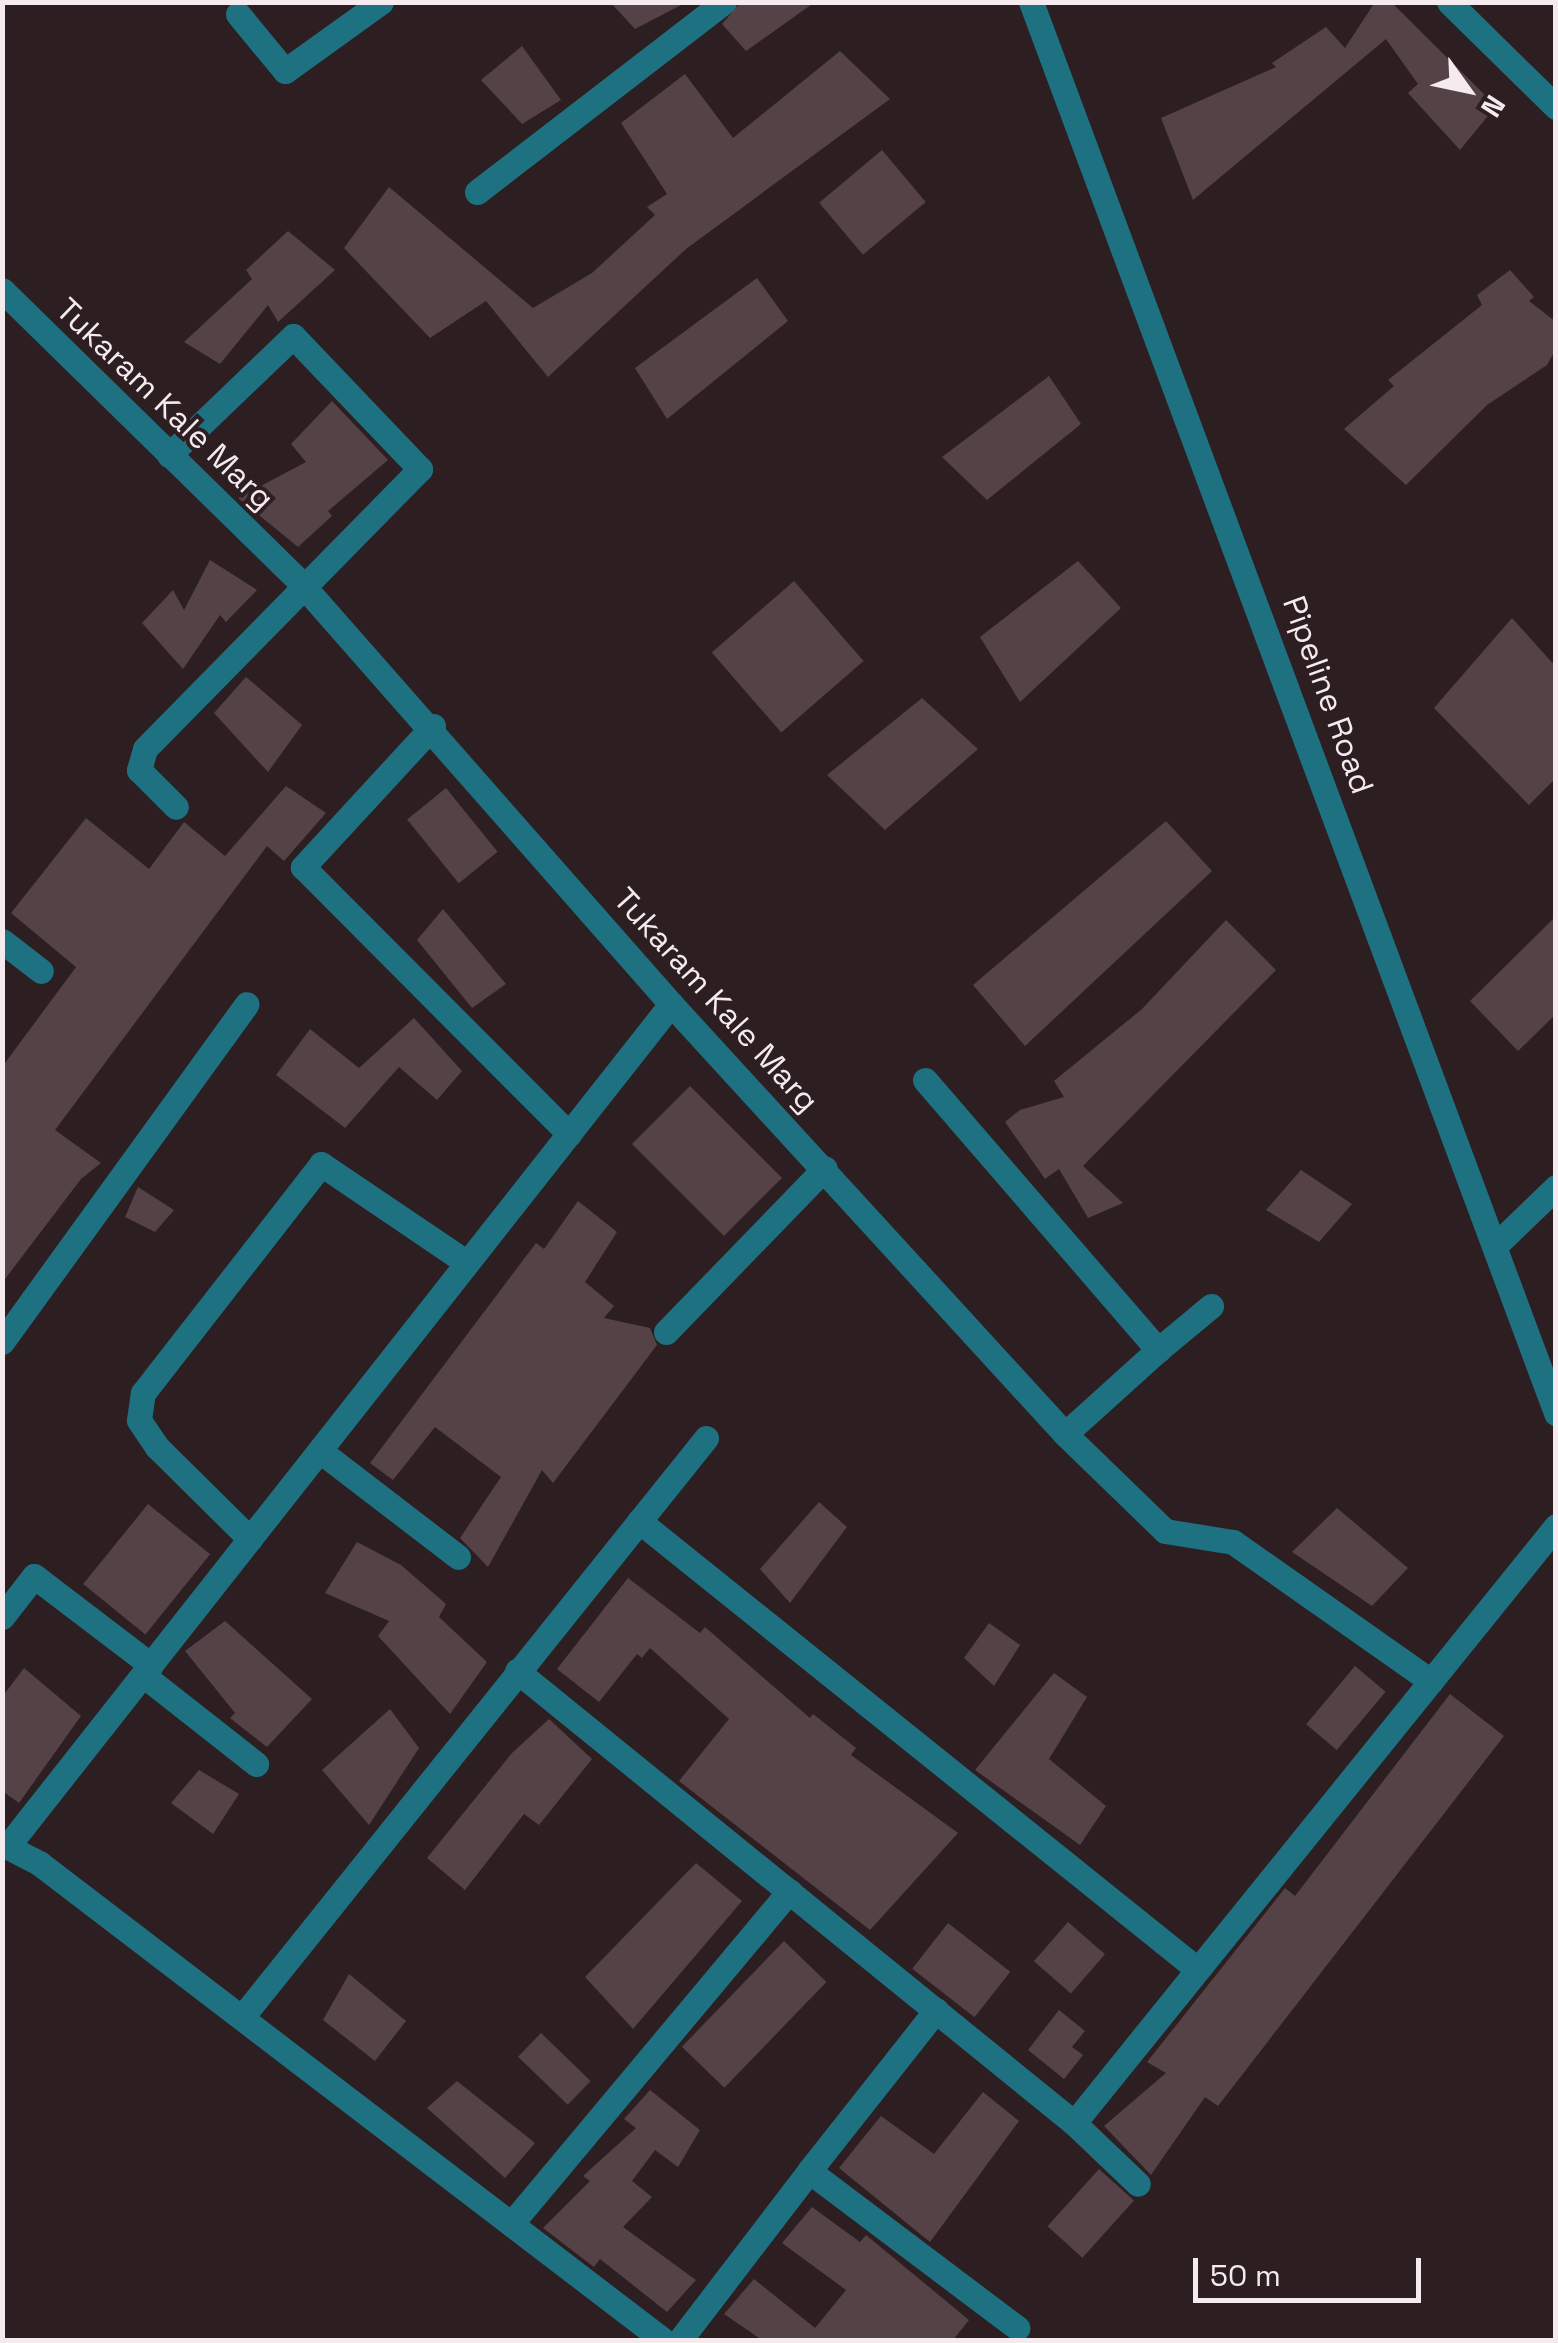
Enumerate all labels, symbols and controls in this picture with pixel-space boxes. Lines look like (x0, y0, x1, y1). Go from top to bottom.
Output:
north arrow (1418, 40, 1518, 140)
text: N (1473, 89, 1513, 124)
street label: Tukaram Kale Marg (48, 290, 282, 518)
street label: Pipeline Road (1274, 591, 1382, 799)
street label: Tukaram Kale Marg (605, 880, 827, 1120)
scale bar (1198, 2238, 1426, 2300)
text: 50 m (1210, 2256, 1281, 2295)

